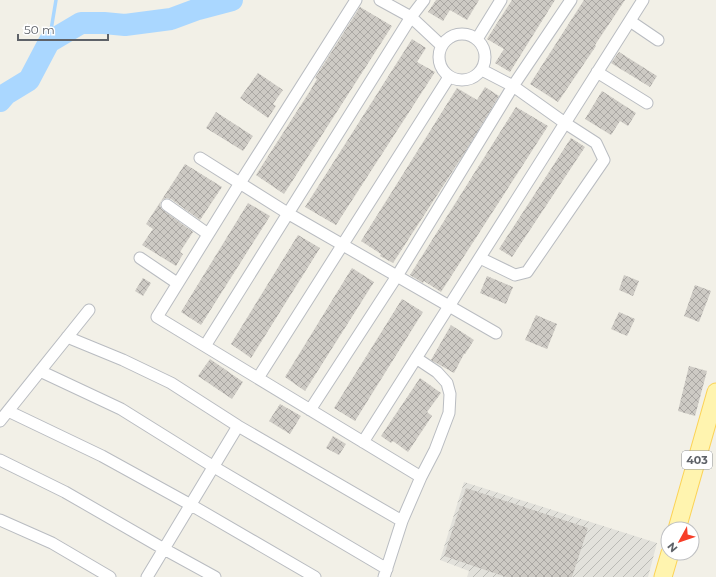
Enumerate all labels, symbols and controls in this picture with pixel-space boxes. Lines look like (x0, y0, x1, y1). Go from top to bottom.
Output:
scale bar (18, 16, 108, 42)
text: 50 m (24, 22, 55, 37)
road number: 403 (682, 451, 712, 469)
north arrow (660, 521, 700, 561)
text: N (664, 540, 681, 555)

